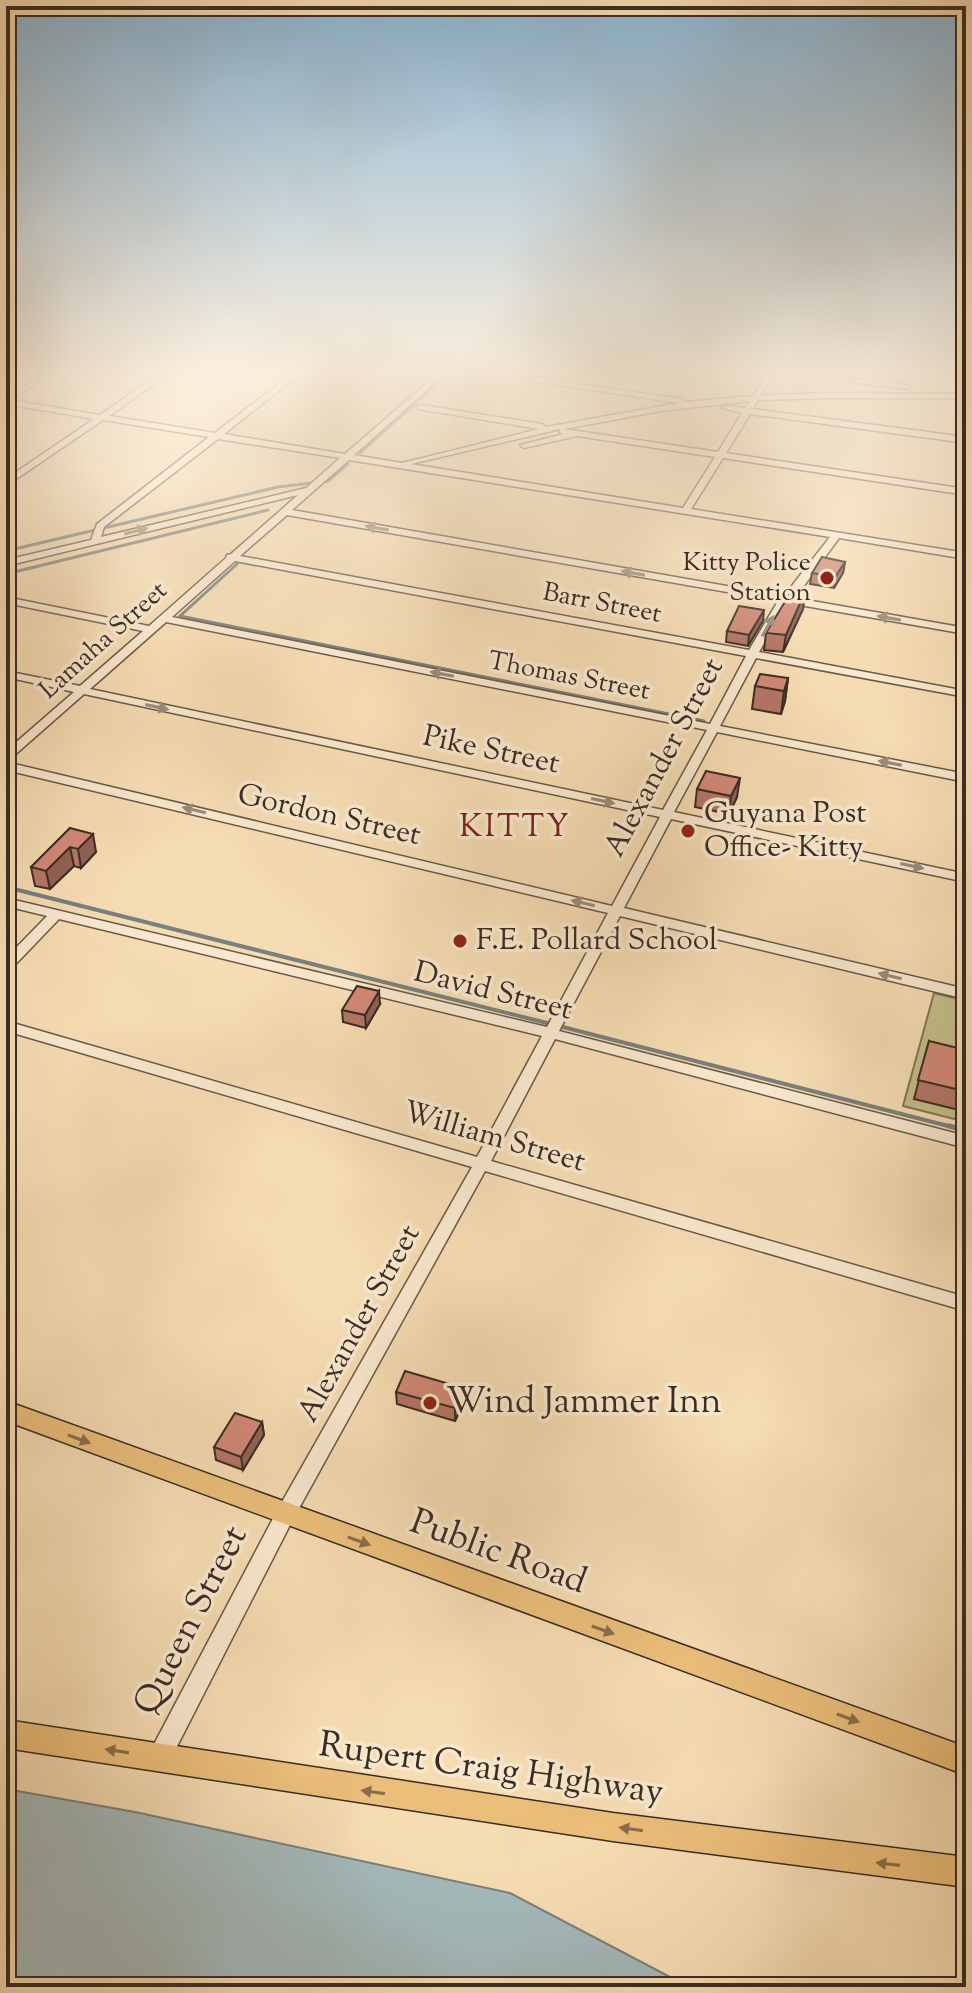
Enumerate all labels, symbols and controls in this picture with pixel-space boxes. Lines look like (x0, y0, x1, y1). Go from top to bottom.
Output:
one-way arrow (364, 521, 389, 533)
one-way arrow (124, 524, 149, 536)
place label: Kitty Police Station (683, 545, 811, 612)
one-way arrow (620, 566, 645, 578)
marker: Kitty Police Station (818, 569, 836, 587)
street label: Lamaha Street (32, 573, 176, 709)
street label: Barr Street (539, 574, 665, 634)
one-way arrow (876, 611, 901, 623)
one-way arrow (761, 615, 775, 637)
street label: Thomas Street (485, 643, 653, 711)
street label: Alexander Street (594, 651, 736, 865)
one-way arrow (430, 667, 455, 680)
one-way arrow (144, 701, 169, 714)
street label: Pike Street (419, 716, 563, 786)
one-way arrow (877, 756, 902, 769)
street label: Gordon Street (233, 774, 425, 858)
place label: Guyana Post Office- Kitty (704, 793, 867, 870)
one-way arrow (591, 795, 616, 808)
one-way arrow (181, 804, 206, 816)
district label: KITTY (459, 805, 571, 851)
marker: Guyana Post Office- Kitty (679, 822, 697, 840)
one-way arrow (900, 860, 925, 873)
one-way arrow (570, 896, 595, 909)
place label: F.E. Pollard School (476, 920, 717, 963)
marker: F.E. Pollard School (451, 932, 469, 950)
street label: David Street (409, 952, 577, 1032)
one-way arrow (878, 969, 903, 982)
street label: William Street (398, 1091, 590, 1185)
street label: Alexander Street (288, 1218, 432, 1430)
place label: Wind Jammer Inn (446, 1377, 722, 1429)
marker: Wind Jammer Inn (421, 1394, 439, 1412)
one-way arrow (67, 1433, 91, 1445)
street label: Public Road (402, 1497, 594, 1609)
street label: Queen Street (122, 1517, 262, 1725)
one-way arrow (347, 1536, 371, 1548)
one-way arrow (591, 1624, 615, 1636)
one-way arrow (836, 1712, 860, 1725)
street label: Rupert Craig Highway (315, 1720, 667, 1820)
one-way arrow (104, 1744, 129, 1757)
one-way arrow (361, 1785, 386, 1798)
one-way arrow (618, 1823, 643, 1836)
one-way arrow (876, 1857, 901, 1870)

